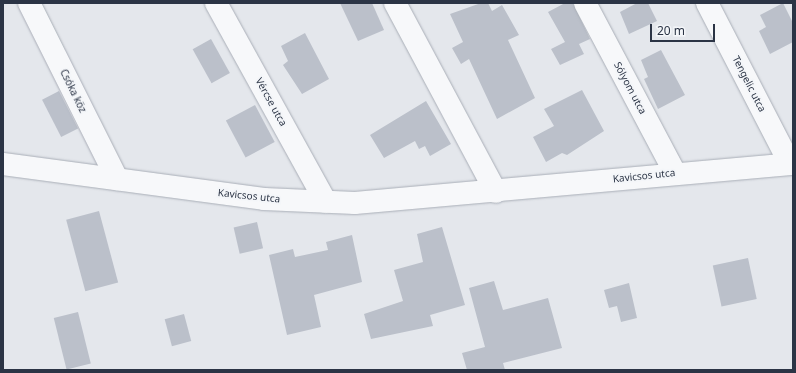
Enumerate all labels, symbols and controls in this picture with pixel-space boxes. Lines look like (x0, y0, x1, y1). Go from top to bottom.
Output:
scale bar (652, 16, 717, 42)
text: 20 m (657, 22, 685, 39)
street label: Tengelic utca (730, 54, 768, 114)
street label: Sólyom utca (611, 60, 649, 116)
street label: Csóka köz (57, 67, 89, 115)
street label: Vércse utca (253, 76, 289, 128)
street label: Kavicsos utca (612, 167, 676, 185)
street label: Kavicsos utca (217, 187, 281, 205)

